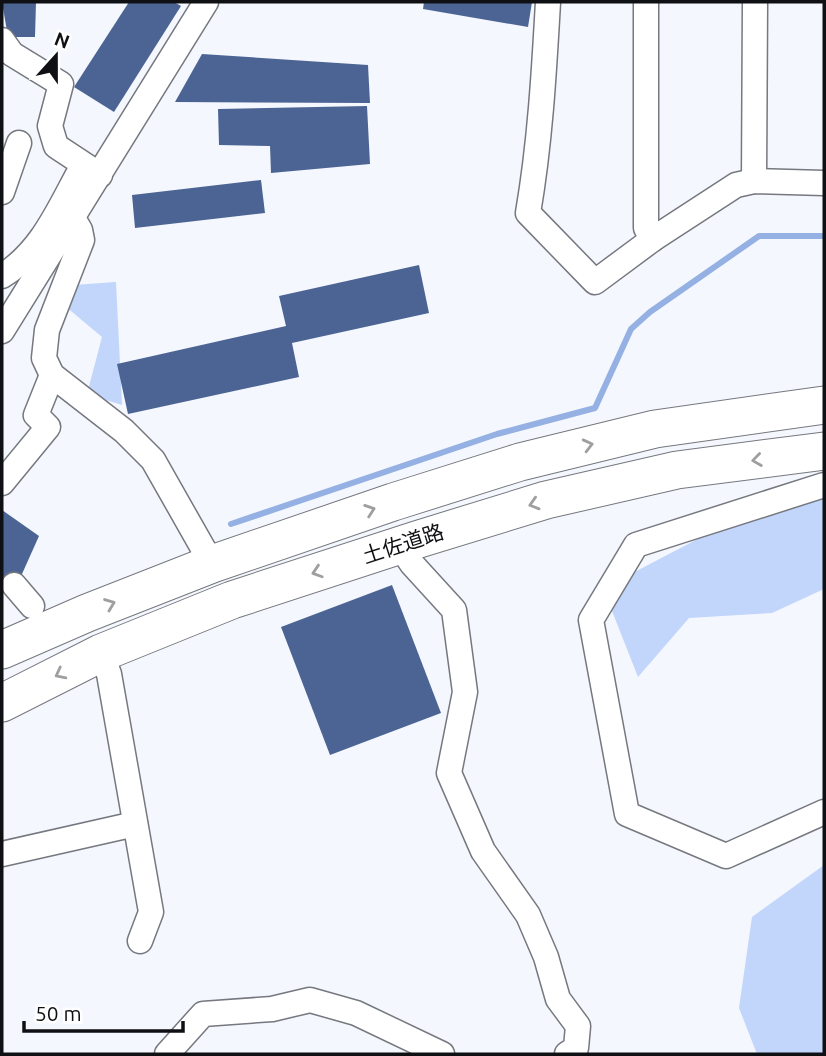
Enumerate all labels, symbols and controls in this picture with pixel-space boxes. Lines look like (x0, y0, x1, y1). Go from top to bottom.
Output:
north arrow (21, 21, 91, 91)
text: N (52, 27, 73, 53)
one-way arrow (581, 439, 593, 453)
one-way arrow (751, 452, 762, 467)
one-way arrow (528, 495, 540, 510)
one-way arrow (363, 504, 375, 518)
street label: 土佐道路 (359, 519, 446, 567)
one-way arrow (311, 564, 323, 579)
one-way arrow (103, 598, 115, 612)
one-way arrow (55, 666, 67, 680)
scale bar (24, 990, 184, 1034)
text: 50 m (35, 1001, 82, 1025)

